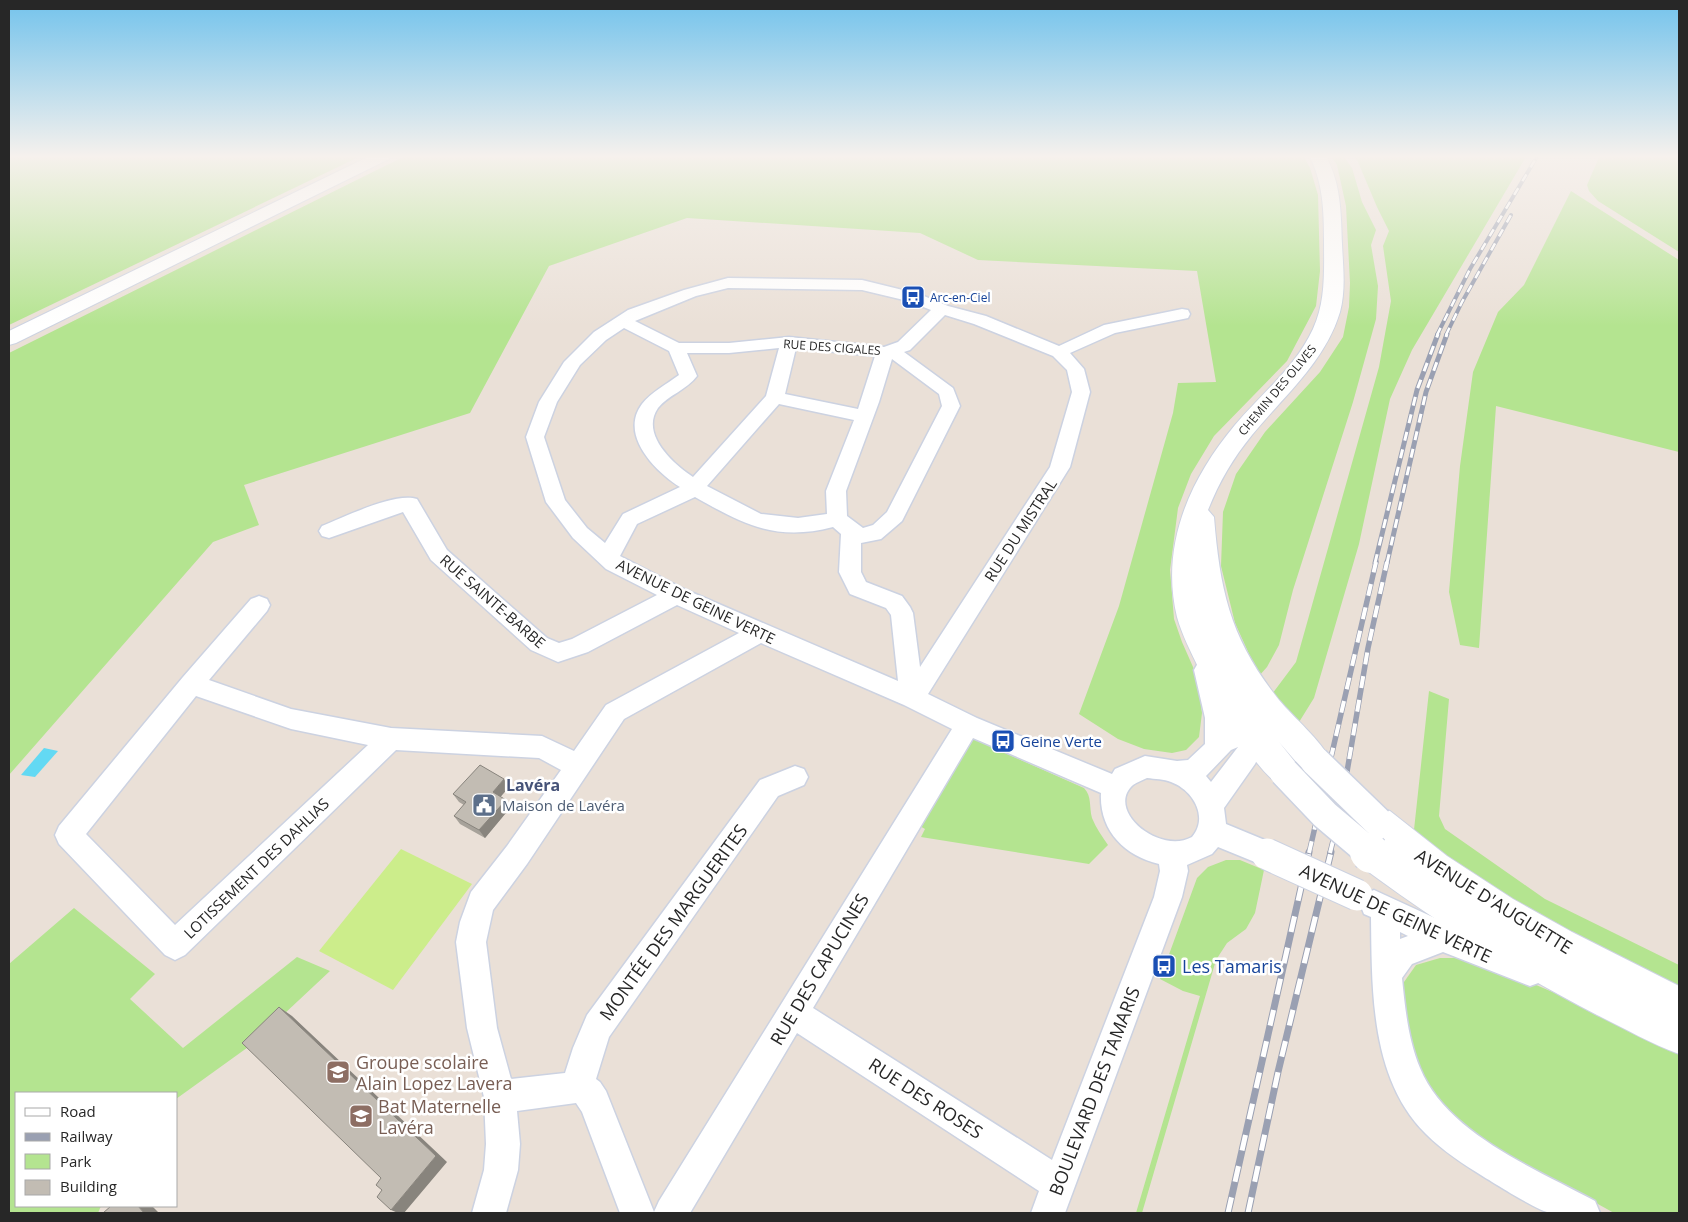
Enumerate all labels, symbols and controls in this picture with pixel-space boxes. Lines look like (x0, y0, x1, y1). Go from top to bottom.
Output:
bus stop icon: Arc-en-Ciel (900, 284, 926, 310)
place label: Arc-en-Ciel (930, 289, 990, 306)
street label: RUE DES CIGALES (783, 335, 881, 359)
street label: CHEMIN DES OLIVES (1234, 341, 1320, 439)
street label: RUE DU MISTRAL (979, 475, 1061, 585)
street label: RUE SAINTE-BARBE (436, 550, 550, 652)
street label: AVENUE DE GEINE VERTE (613, 554, 779, 648)
bus stop icon: Geine Verte (990, 728, 1016, 754)
place label: Geine Verte (1020, 731, 1102, 751)
district label: Lavéra (506, 774, 560, 796)
public building icon: Maison de Lavéra (471, 792, 497, 818)
street label: LOTISSEMENT DES DAHLIAS (179, 793, 333, 943)
place label: Maison de Lavéra (502, 795, 625, 815)
street label: MONTÉE DES MARGUERITES (594, 819, 752, 1025)
street label: AVENUE D'AUGUETTE (1411, 843, 1577, 959)
street label: AVENUE DE GEINE VERTE (1296, 858, 1496, 968)
street label: RUE DES CAPUCINES (764, 889, 874, 1049)
bus stop icon: Les Tamaris (1151, 953, 1177, 979)
place label: Les Tamaris (1182, 954, 1282, 978)
street label: BOULEVARD DES TAMARIS (1043, 983, 1145, 1199)
place label: Groupe scolaire Alain Lopez Lavera (356, 1050, 513, 1095)
street label: RUE DES ROSES (864, 1052, 988, 1144)
school or university icon: Groupe scolaire Alain Lopez Lavera (325, 1059, 351, 1085)
legend (15, 1092, 178, 1207)
place label: Bat Maternelle Lavéra (378, 1094, 501, 1139)
text: Road (60, 1101, 96, 1121)
school or university icon: Bat Maternelle Lavéra (348, 1103, 374, 1129)
text: Railway (60, 1126, 113, 1146)
text: Park (60, 1151, 91, 1171)
text: Building (60, 1176, 117, 1196)

